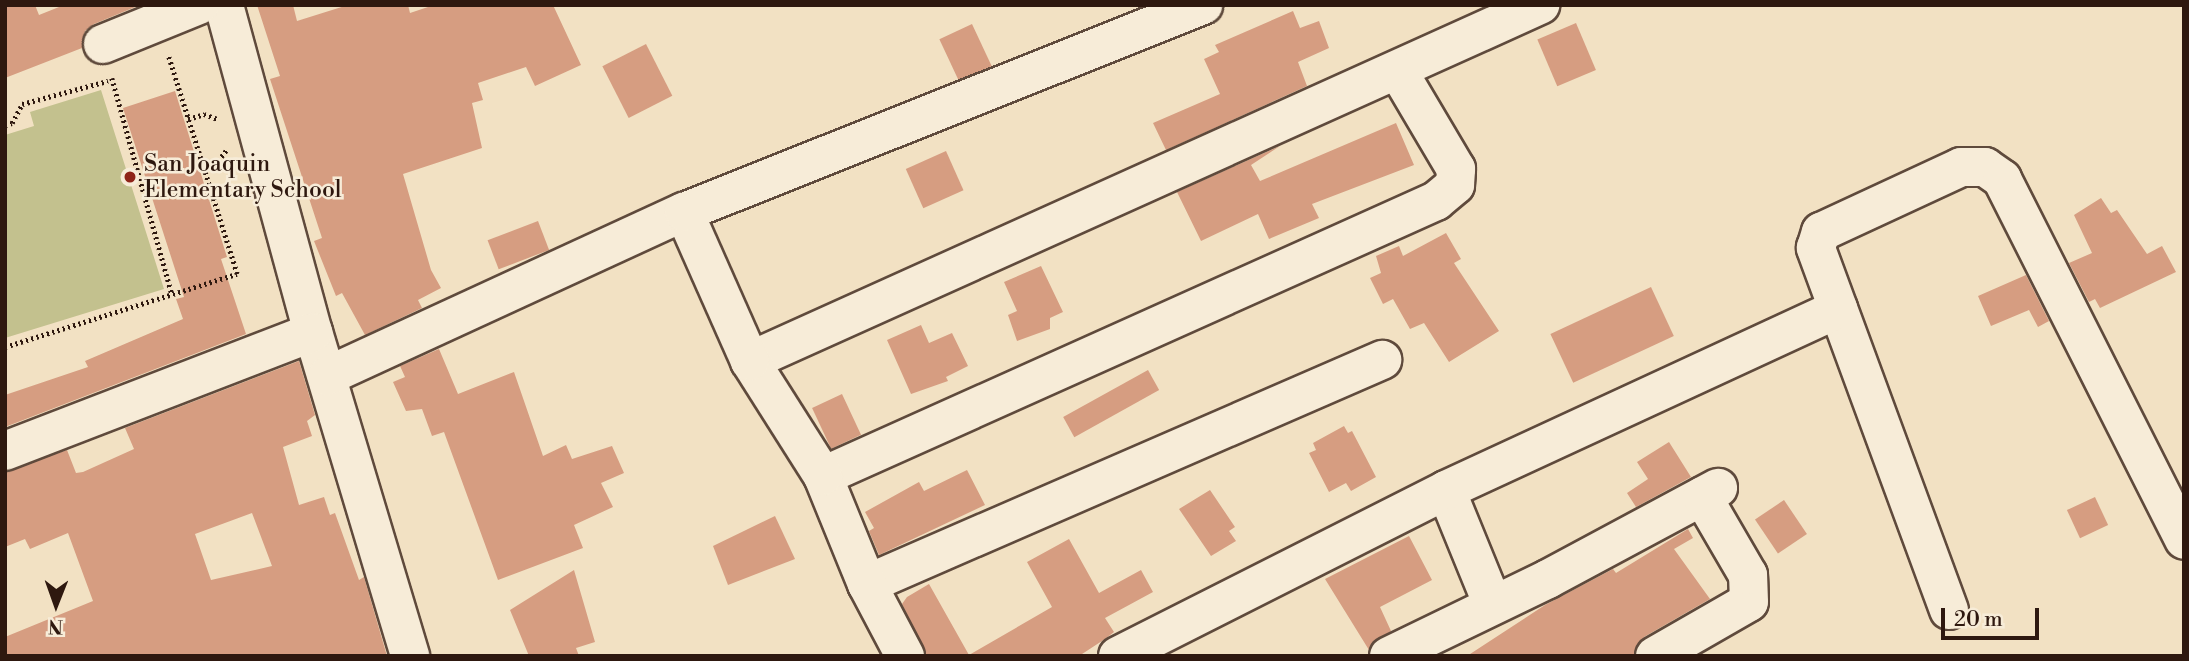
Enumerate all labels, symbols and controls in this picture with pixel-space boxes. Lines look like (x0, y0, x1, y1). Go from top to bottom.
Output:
place label: San Joaquin Elementary School (144, 150, 342, 204)
marker: San Joaquin Elementary School (122, 169, 138, 185)
north arrow (21, 570, 91, 640)
scale bar (1944, 594, 2042, 638)
text: 20 m (1954, 607, 2003, 633)
text: N (48, 614, 63, 638)

